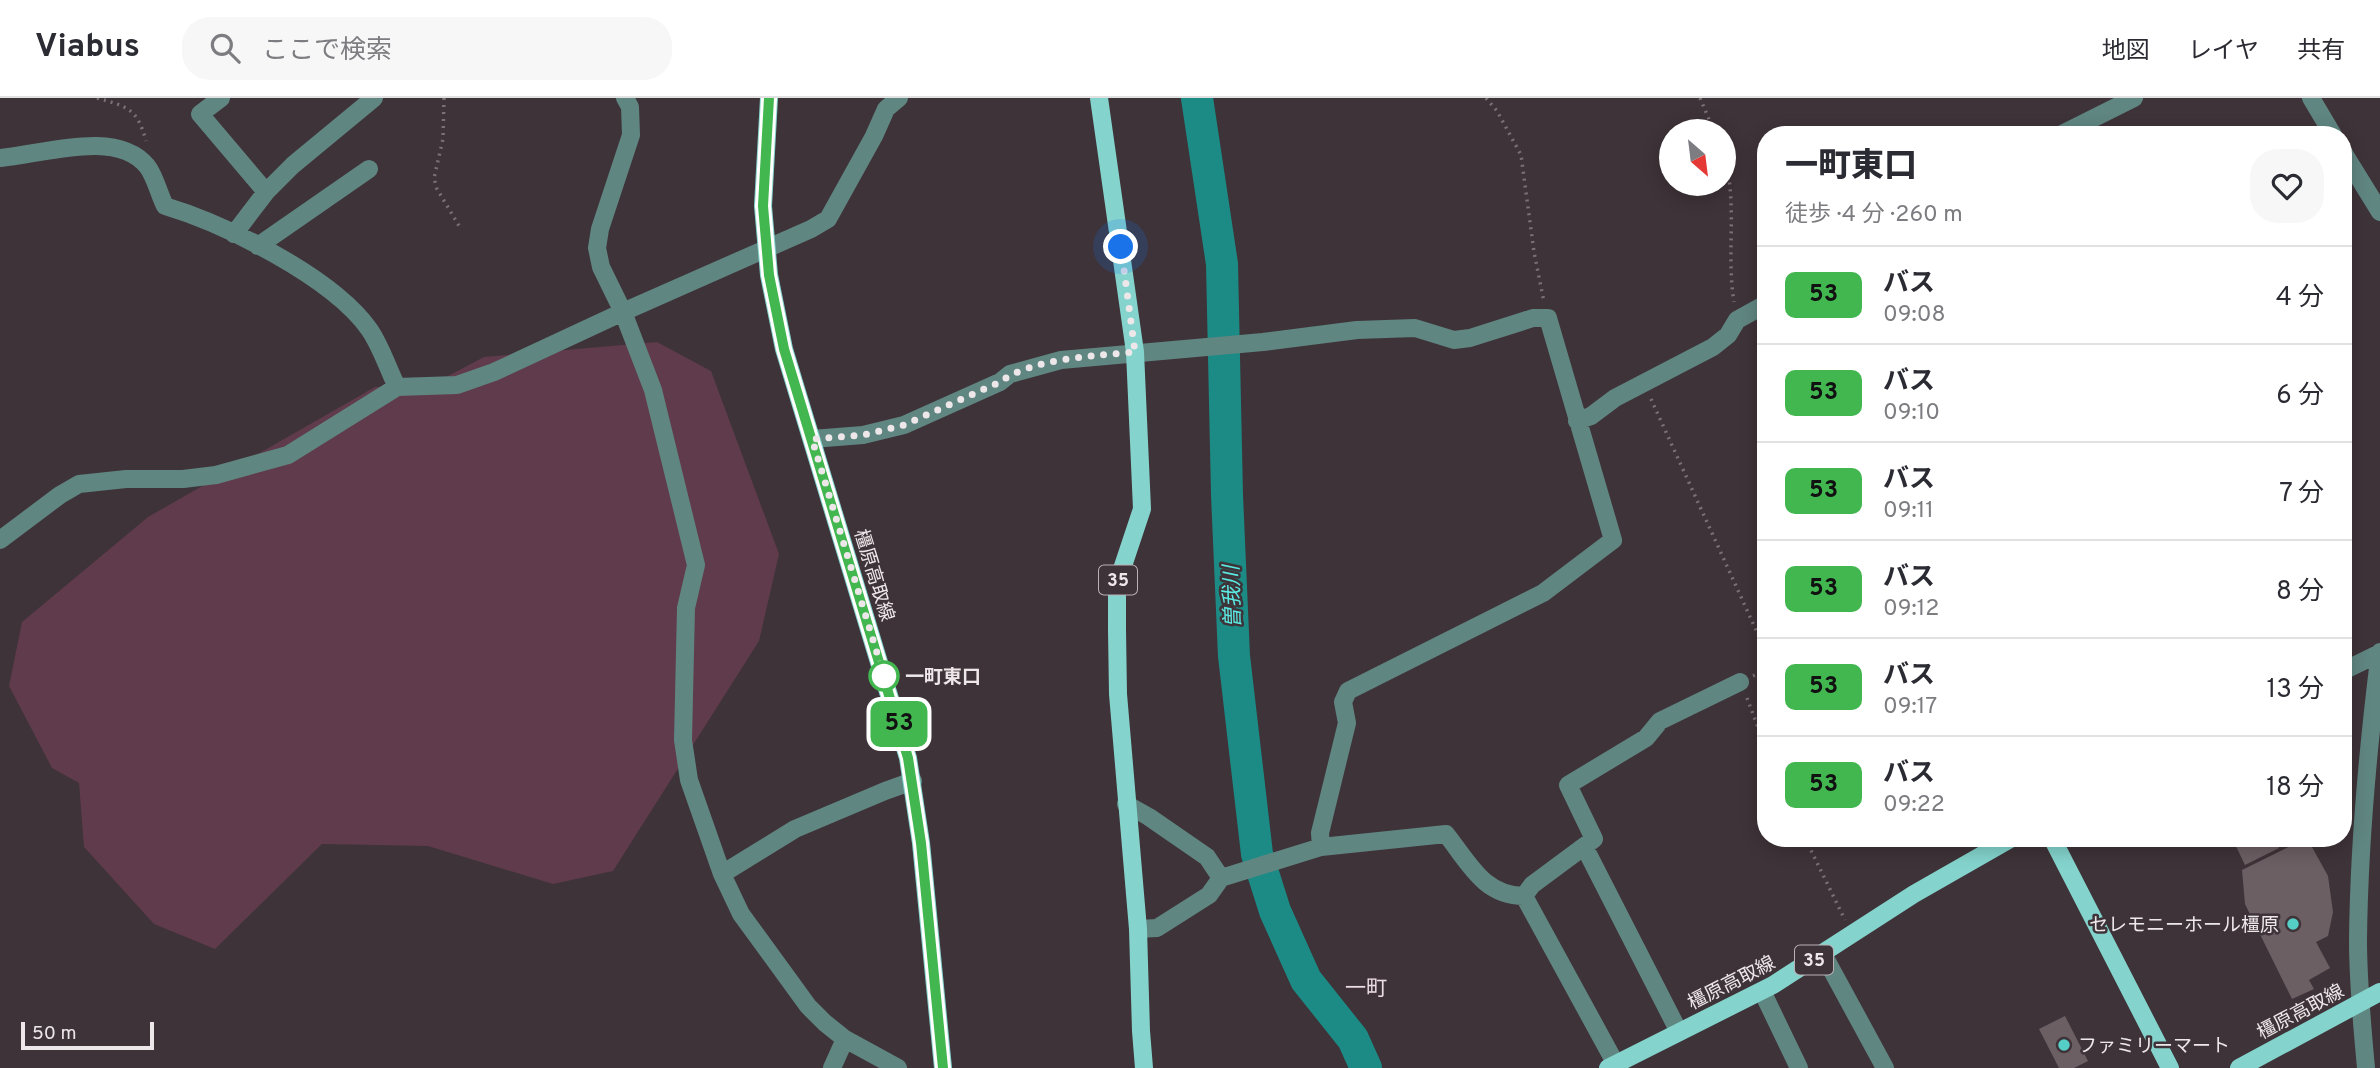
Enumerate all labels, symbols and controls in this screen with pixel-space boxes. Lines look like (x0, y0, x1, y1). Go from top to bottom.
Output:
search box (182, 17, 672, 80)
text: Viabus (35, 27, 140, 69)
icon: search (206, 29, 244, 67)
text: ここで検索 (262, 35, 392, 68)
text: 地図 (2102, 37, 2150, 67)
text: レイヤ (2188, 37, 2259, 67)
text: 共有 (2297, 37, 2345, 67)
north arrow (1659, 119, 1736, 196)
map controls (1659, 119, 1736, 196)
text: 一町東口 (1785, 147, 1917, 189)
button: heart (2250, 149, 2324, 223)
text: 徒歩 · 4 分 · 260 m (1785, 201, 1963, 230)
your location (1103, 229, 1138, 264)
text: バス (1883, 268, 1935, 301)
text: 53 (1809, 280, 1838, 310)
text: 4 分 (2276, 282, 2324, 315)
text: 09:08 (1883, 301, 1946, 330)
text: バス (1883, 366, 1935, 399)
text: 53 (1809, 378, 1838, 408)
text: 6 分 (2276, 380, 2324, 413)
text: 09:10 (1883, 399, 1940, 428)
text: バス (1883, 464, 1935, 497)
text: 53 (1809, 476, 1838, 506)
text: 7 分 (2279, 478, 2324, 511)
text: 09:11 (1883, 497, 1934, 526)
street label: 橿原高取線 (848, 527, 898, 625)
text: バス (1883, 562, 1935, 595)
water label: 曽我川 (1219, 563, 1248, 629)
road number: 35 (1099, 566, 1137, 594)
text: 53 (1809, 574, 1838, 604)
text: 8 分 (2276, 576, 2324, 609)
text: 09:12 (1883, 595, 1939, 624)
text: バス (1883, 660, 1935, 693)
marker: 一町東口 (869, 661, 899, 691)
place label: 一町東口 (905, 666, 981, 690)
text: 53 (1809, 672, 1838, 702)
text: 13 分 (2267, 674, 2324, 707)
text: 09:17 (1883, 693, 1937, 722)
line badge: 53 (867, 701, 930, 747)
text: 53 (884, 709, 914, 739)
text: バス (1883, 758, 1935, 791)
text: 53 (1809, 770, 1838, 800)
text: 18 分 (2266, 772, 2324, 805)
text: 09:22 (1883, 791, 1945, 820)
place label: セレモニーホール橿原 (2089, 914, 2279, 938)
marker: セレモニーホール橿原 (2285, 916, 2301, 932)
road number: 35 (1795, 946, 1833, 974)
street label: 橿原高取線 (1684, 952, 1780, 1016)
district label: 一町 (1345, 976, 1387, 1003)
street label: 橿原高取線 (2253, 980, 2349, 1046)
scale bar (21, 1019, 154, 1051)
text: 50 m (32, 1022, 77, 1046)
place label: ファミリーマート (2078, 1035, 2230, 1059)
marker: ファミリーマート (2056, 1037, 2072, 1053)

